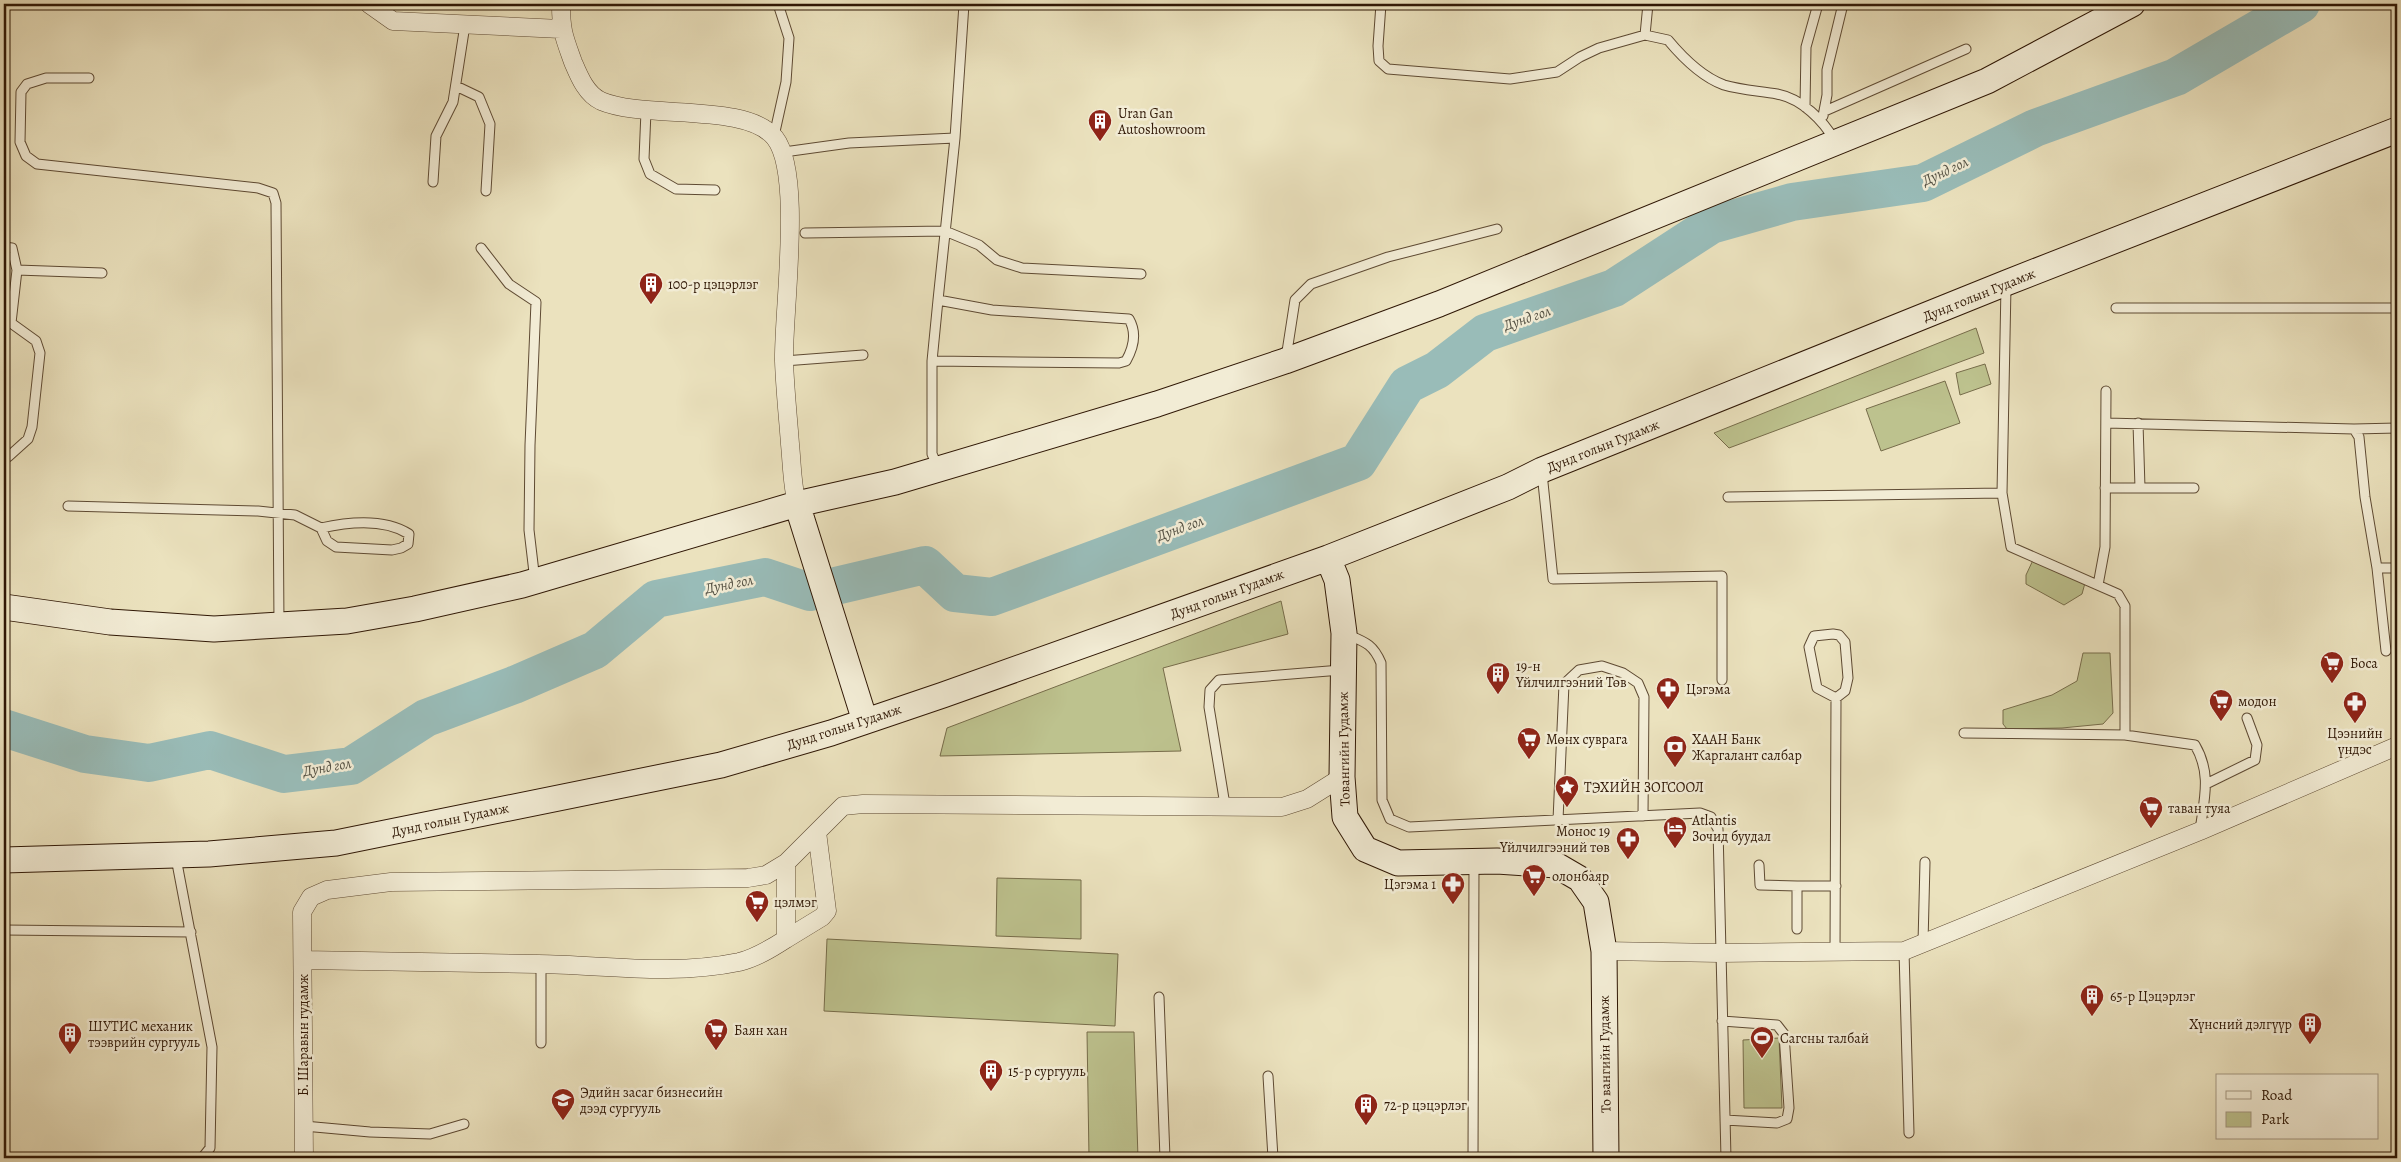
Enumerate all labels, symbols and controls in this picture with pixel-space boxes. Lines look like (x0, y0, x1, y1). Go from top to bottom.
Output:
place label: Uran Gan Autoshowroom (1117, 104, 1206, 139)
building icon: Uran Gan Autoshowroom (1087, 108, 1113, 142)
water label: Дунд гол (1918, 152, 1971, 191)
street label: Дунд голын Гудамж (1920, 264, 2038, 326)
building icon: 100-р цэцэрлэг (638, 271, 664, 305)
place label: 100-р цэцэрлэг (668, 275, 758, 294)
water label: Дунд гол (1500, 301, 1553, 336)
street label: Дунд голын Гудамж (1544, 415, 1662, 477)
water label: Дунд гол (1153, 510, 1206, 546)
street label: Дунд голын Гудамж (1168, 564, 1287, 623)
water label: Дунд гол (702, 570, 755, 599)
supermarket icon: Боса (2319, 650, 2345, 684)
place label: Боса (2350, 654, 2378, 673)
place label: 19-н Үйлчилгээний Төв (1515, 657, 1627, 692)
building icon: 19-н Үйлчилгээний Төв (1485, 661, 1511, 695)
pharmacy icon: Цэгэма (1655, 676, 1681, 710)
place label: Цэгэма (1686, 680, 1731, 699)
supermarket icon: модон (2208, 688, 2234, 722)
pharmacy icon: Цээнийн үндэс (2342, 690, 2368, 724)
street label: Товангийн Гудамж (1333, 691, 1355, 807)
place label: модон (2238, 692, 2277, 711)
street label: Дунд голын Гудамж (784, 699, 904, 755)
place label: Цээнийн үндэс (2327, 724, 2383, 759)
supermarket icon: Мөнх суврага (1516, 726, 1542, 760)
place label: Мөнх суврага (1546, 730, 1628, 749)
place label: ХААН Банк Жаргалант салбар (1692, 730, 1802, 765)
bank icon: ХААН Банк Жаргалант салбар (1662, 734, 1688, 768)
water label: Дунд гол (300, 753, 353, 781)
place icon: ТЭХИЙН ЗОГСООЛ (1554, 774, 1580, 808)
place label: ТЭХИЙН ЗОГСООЛ (1584, 778, 1704, 797)
supermarket icon: таван туяа (2138, 795, 2164, 829)
street label: Дунд голын Гудамж (389, 798, 511, 842)
place label: таван туяа (2168, 799, 2231, 818)
place label: Atlantis Зочид буудал (1691, 811, 1771, 846)
hotel icon: Atlantis Зочид буудал (1662, 815, 1688, 849)
place label: Монос 19 Үйлчилгээний төв (1499, 822, 1610, 857)
pharmacy icon: Монос 19 Үйлчилгээний төв (1615, 826, 1641, 860)
supermarket icon: олонбаяр (1521, 863, 1547, 897)
place label: олонбаяр (1552, 867, 1609, 886)
pharmacy icon: Цэгэма 1 (1440, 871, 1466, 905)
place label: Цэгэма 1 (1384, 875, 1436, 894)
supermarket icon: цэлмэг (744, 889, 770, 923)
place label: цэлмэг (774, 893, 817, 912)
street label: Б. Шаравын гудамж (294, 974, 313, 1096)
building icon: 65-р Цэцэрлэг (2079, 983, 2105, 1017)
place label: 65-р Цэцэрлэг (2110, 987, 2195, 1006)
street label: То вангийн Гудамж (1594, 995, 1616, 1113)
building icon: Хүнсний дэлгүүр (2297, 1011, 2323, 1045)
place label: Хүнсний дэлгүүр (2189, 1015, 2292, 1034)
place label: ШУТИС механик тээврийн сургууль (88, 1017, 200, 1052)
supermarket icon: Баян хан (703, 1017, 729, 1051)
building icon: ШУТИС механик тээврийн сургууль (57, 1021, 83, 1055)
place label: Баян хан (734, 1021, 788, 1040)
sports icon: Сагсны талбай (1749, 1025, 1775, 1059)
place label: Сагсны талбай (1780, 1029, 1869, 1048)
building icon: 15-р сургууль (978, 1058, 1004, 1092)
place label: 15-р сургууль (1008, 1062, 1086, 1081)
legend (2216, 1074, 2378, 1140)
place label: Эдийн засаг бизнесийн дээд сургууль (579, 1083, 723, 1118)
text: Road (2261, 1085, 2293, 1105)
school or university icon: Эдийн засаг бизнесийн дээд сургууль (550, 1087, 576, 1121)
building icon: 72-р цэцэрлэг (1353, 1092, 1379, 1126)
place label: 72-р цэцэрлэг (1384, 1096, 1467, 1115)
text: Park (2261, 1109, 2290, 1129)

